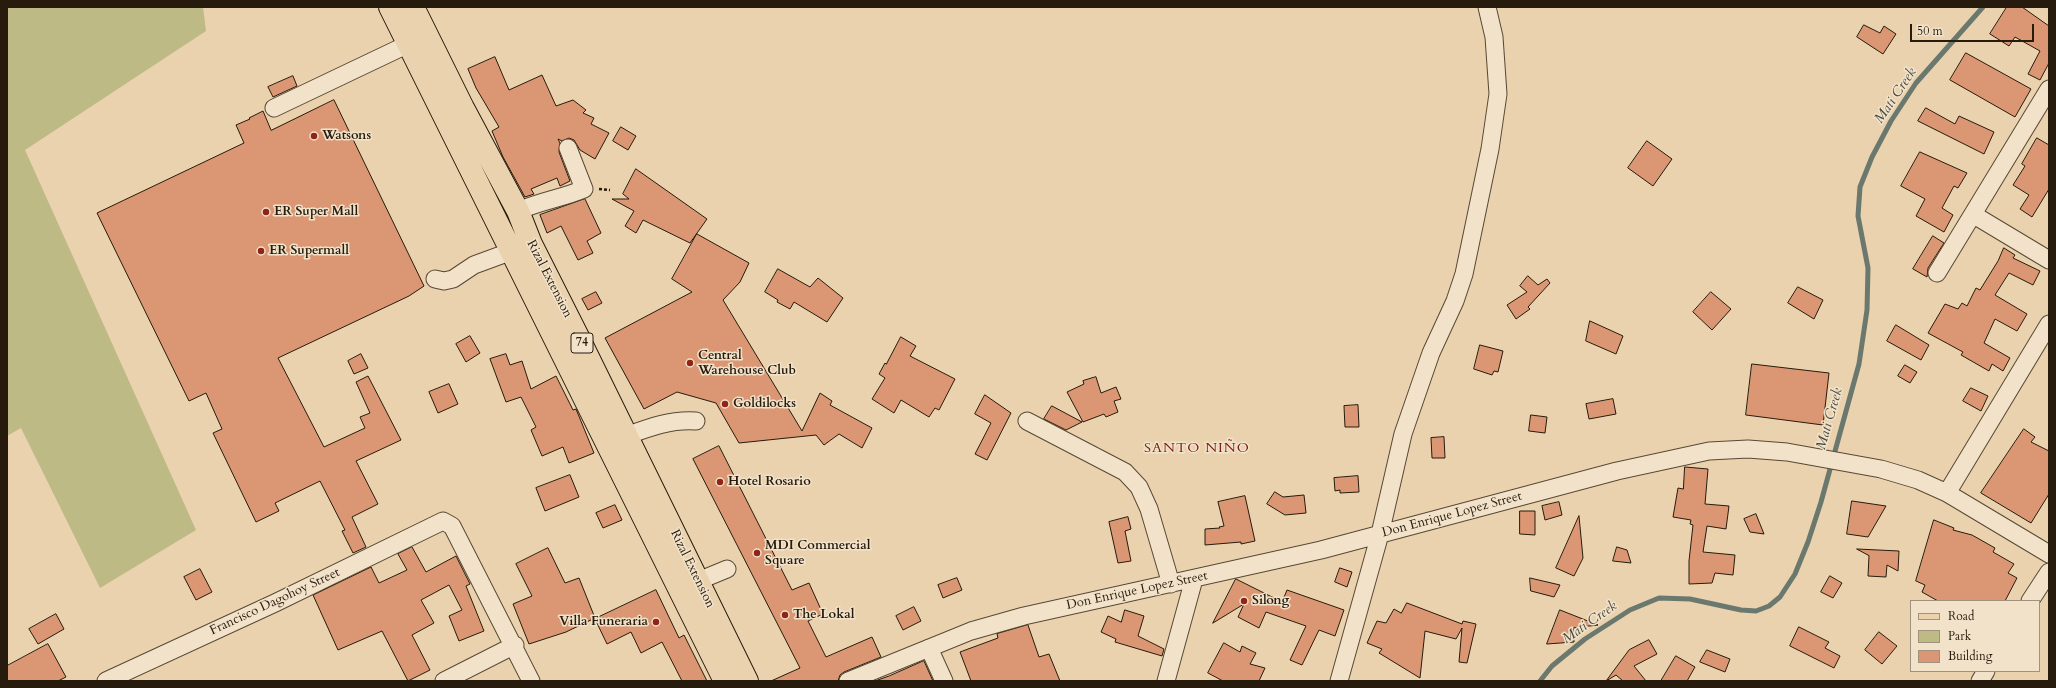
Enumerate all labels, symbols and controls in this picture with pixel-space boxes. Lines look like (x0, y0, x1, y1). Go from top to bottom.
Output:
scale bar (1912, 16, 2036, 42)
text: 50 m (1917, 23, 1943, 39)
water label: Mati Creek (1871, 65, 1921, 127)
place label: Watsons (322, 128, 371, 144)
marker: Watsons (309, 131, 319, 141)
place label: ER Super Mall (274, 204, 358, 220)
marker: ER Super Mall (261, 207, 271, 217)
street label: Rizal Extension (523, 238, 575, 320)
place label: ER Supermall (269, 243, 349, 259)
marker: ER Supermall (256, 246, 266, 256)
road number: 74 (571, 333, 593, 353)
place label: Central Warehouse Club (698, 348, 796, 379)
marker: Central Warehouse Club (685, 358, 695, 368)
water label: Mati Creek (1813, 386, 1847, 452)
place label: Goldilocks (733, 396, 796, 412)
marker: Goldilocks (720, 399, 730, 409)
district label: SANTO NIÑO (1144, 441, 1250, 457)
place label: Hotel Rosario (728, 474, 811, 490)
marker: Hotel Rosario (715, 477, 725, 487)
street label: Don Enrique Lopez Street (1380, 489, 1524, 541)
street label: Rizal Extension (666, 527, 718, 611)
place label: MDI Commercial Square (765, 538, 870, 569)
marker: MDI Commercial Square (752, 548, 762, 558)
street label: Francisco Dagohoy Street (207, 565, 343, 639)
street label: Don Enrique Lopez Street (1065, 568, 1209, 614)
place label: Silong (1252, 593, 1289, 609)
marker: Silong (1239, 596, 1249, 606)
water label: Mati Creek (1559, 598, 1621, 648)
legend (1910, 600, 2040, 672)
place label: The Lokal (793, 607, 854, 623)
text: Road (1948, 608, 1974, 624)
marker: The Lokal (780, 610, 790, 620)
place label: Villa Funeraria (559, 614, 648, 630)
marker: Villa Funeraria (651, 617, 661, 627)
text: Park (1948, 628, 1971, 644)
text: Building (1948, 648, 1992, 664)

